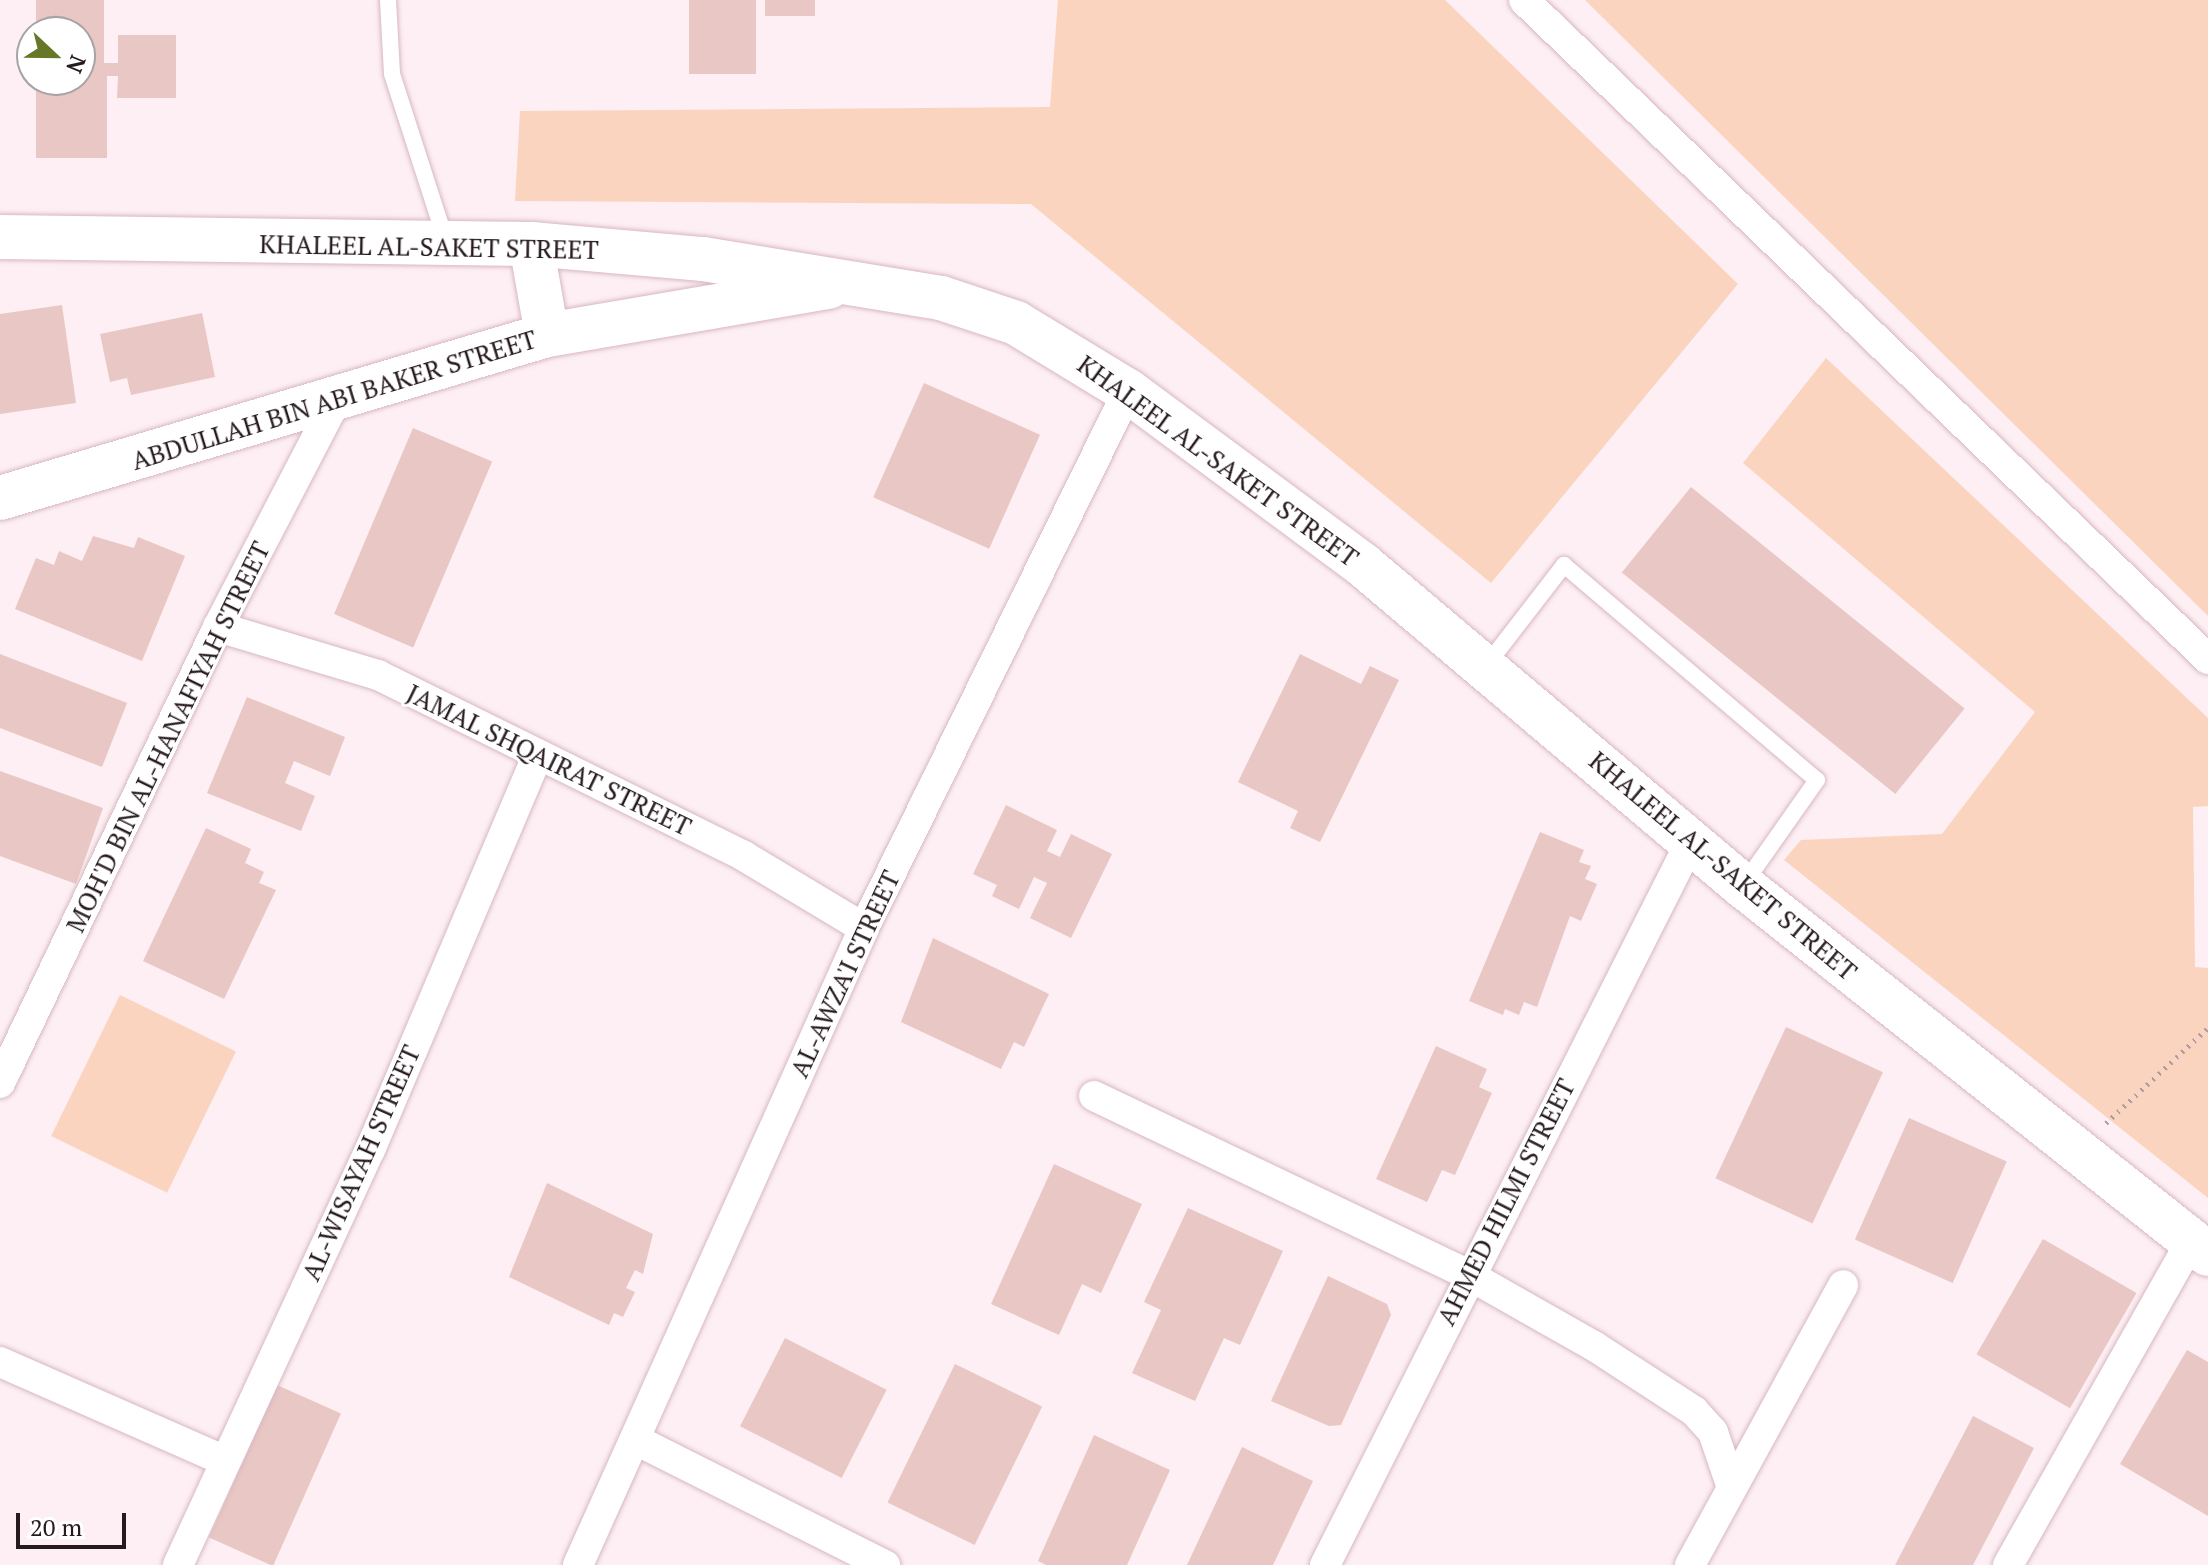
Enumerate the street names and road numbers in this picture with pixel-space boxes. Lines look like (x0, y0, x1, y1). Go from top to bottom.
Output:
street label: KHALEEL AL-SAKET STREET (259, 228, 599, 266)
street label: ABDULLAH BIN ABI BAKER STREET (127, 323, 541, 477)
street label: KHALEEL AL-SAKET STREET (1071, 348, 1365, 574)
street label: MOH'D BIN AL-HANAFIYAH STREET (59, 536, 277, 938)
street label: JAMAL SHQAIRAT STREET (402, 677, 696, 843)
street label: KHALEEL AL-SAKET STREET (1583, 745, 1863, 987)
street label: AL-AWZA'I STREET (783, 866, 907, 1082)
street label: AL-WISAYAH STREET (295, 1040, 427, 1286)
street label: AHMED HILMI STREET (1430, 1074, 1582, 1330)

